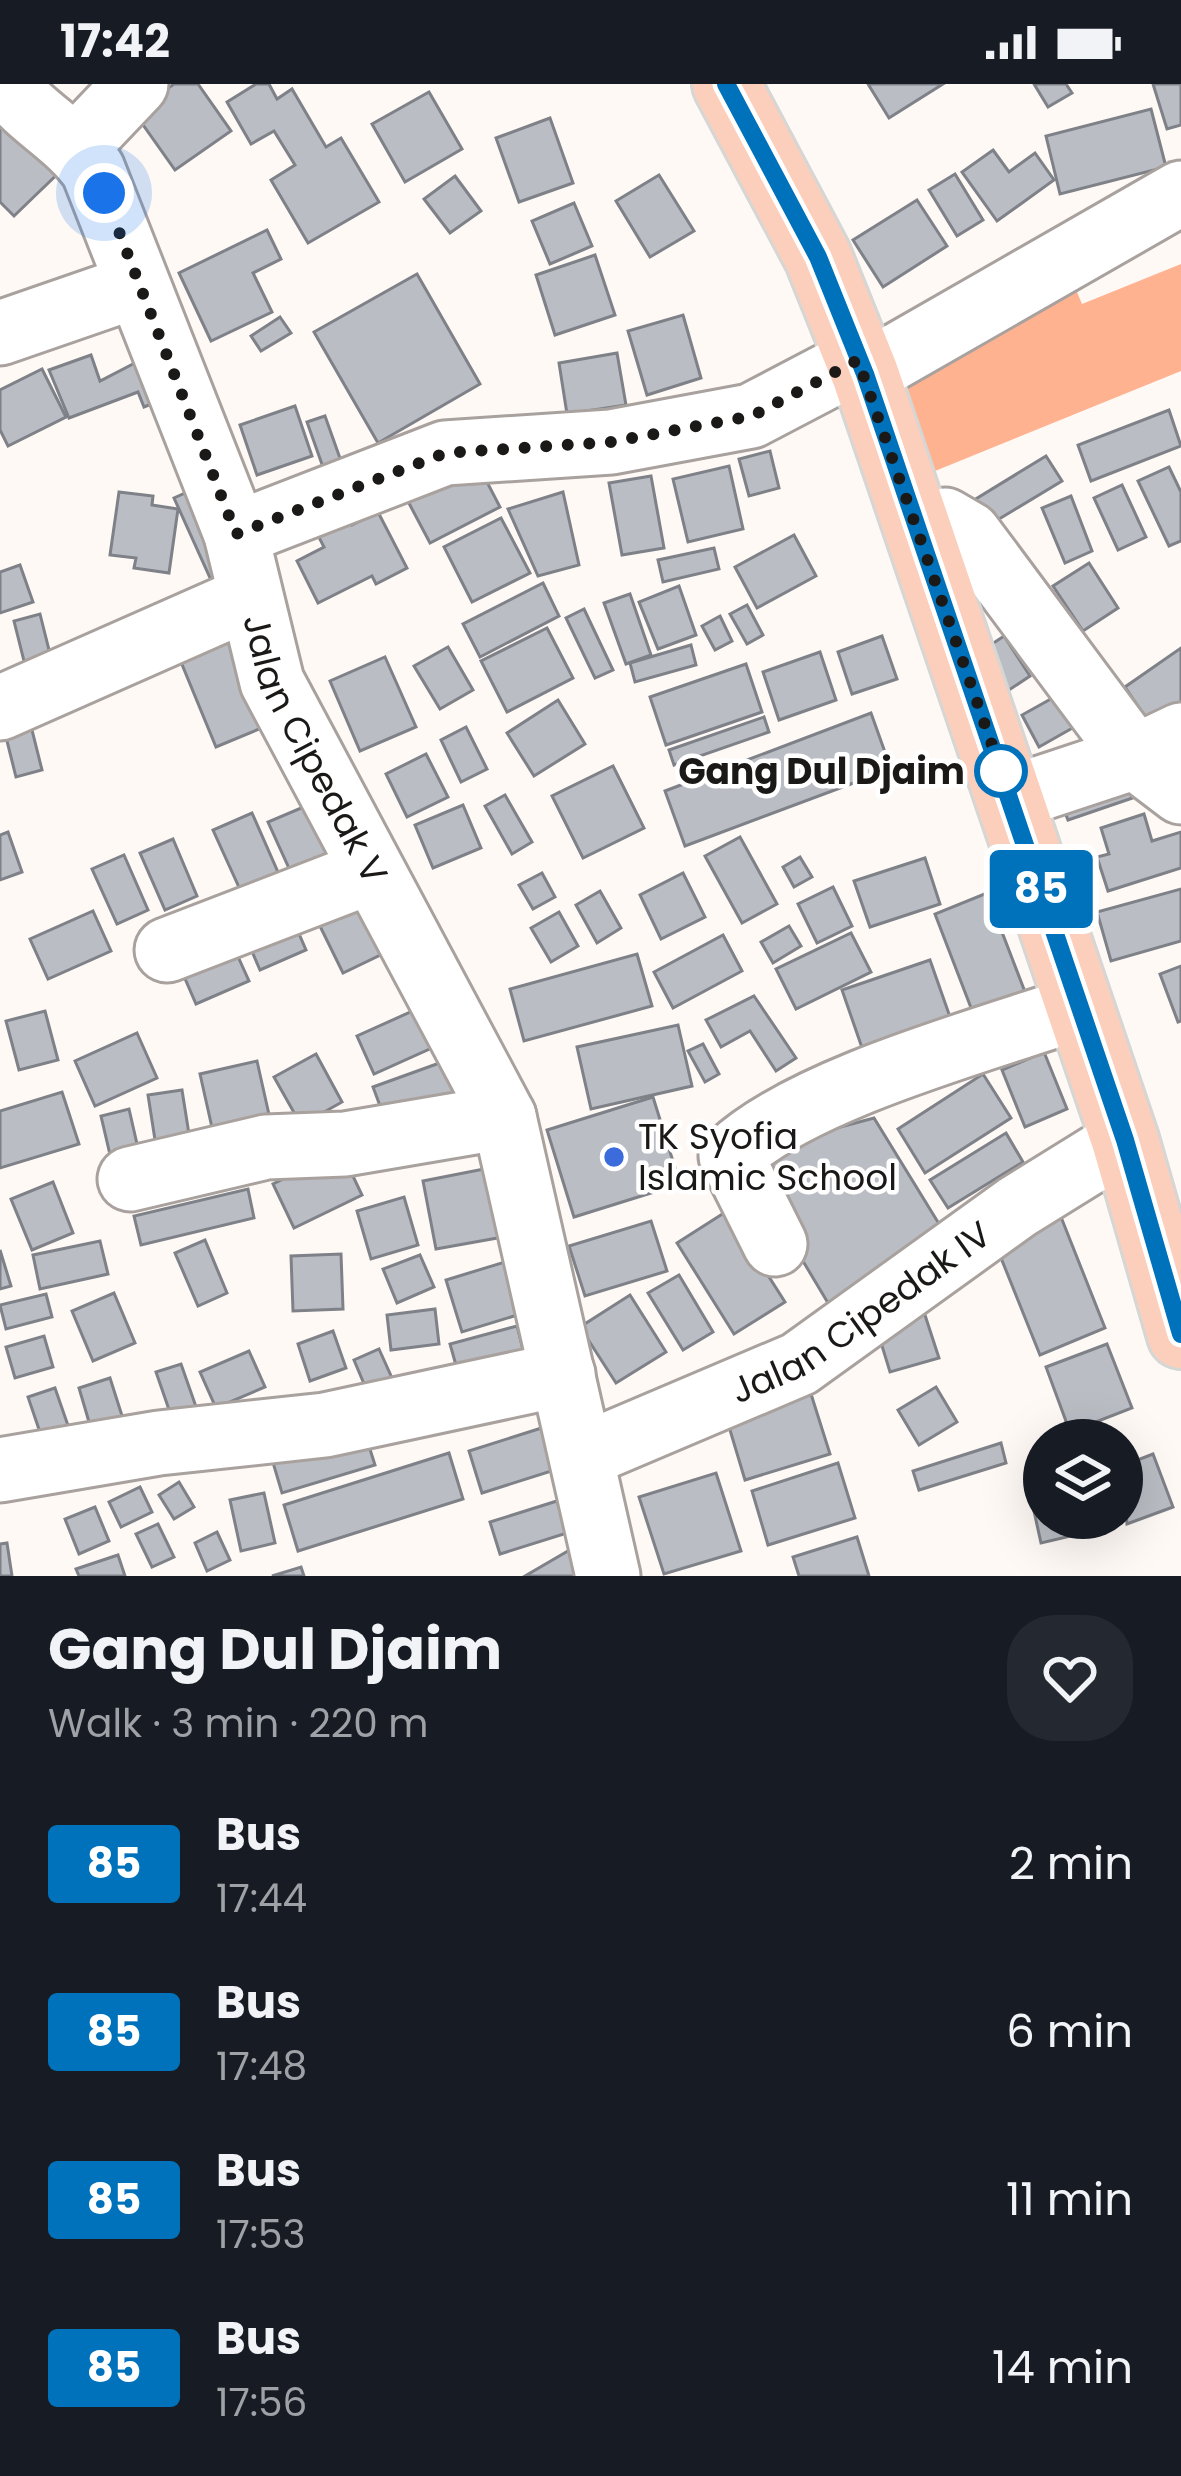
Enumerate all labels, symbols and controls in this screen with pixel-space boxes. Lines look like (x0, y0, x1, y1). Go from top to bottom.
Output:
text: 17:42 (60, 10, 170, 73)
your location (74, 163, 134, 223)
street label: Jalan Cipedak V (231, 609, 400, 892)
place label: Gang Dul Djaim (678, 746, 965, 797)
marker: Gang Dul Djaim (976, 746, 1026, 796)
line badge: 85 (987, 850, 1095, 928)
text: 85 (1014, 859, 1068, 918)
place label: TK Syofia Islamic School (638, 1111, 897, 1203)
marker: TK Syofia Islamic School (601, 1144, 627, 1170)
street label: Jalan Cipedak IV (723, 1209, 1001, 1416)
map controls (1023, 1419, 1143, 1539)
button: layers (1023, 1419, 1143, 1539)
text: Gang Dul Djaim (48, 1609, 502, 1689)
button: heart (1007, 1615, 1133, 1741)
text: Walk · 3 min · 220 m (48, 1696, 428, 1751)
text: Bus (216, 1803, 301, 1866)
text: 2 min (1009, 1832, 1133, 1895)
text: 85 (87, 1834, 141, 1893)
text: 17:44 (216, 1871, 307, 1926)
text: Bus (216, 1971, 301, 2034)
text: 6 min (1006, 2000, 1133, 2063)
text: 85 (87, 2002, 141, 2061)
text: 17:48 (216, 2039, 307, 2094)
text: Bus (216, 2139, 301, 2202)
text: 11 min (1006, 2168, 1133, 2231)
text: 85 (87, 2170, 141, 2229)
text: 17:53 (216, 2207, 306, 2262)
text: Bus (216, 2307, 301, 2370)
text: 14 min (992, 2336, 1133, 2399)
text: 85 (87, 2338, 141, 2397)
text: 17:56 (216, 2375, 307, 2430)

